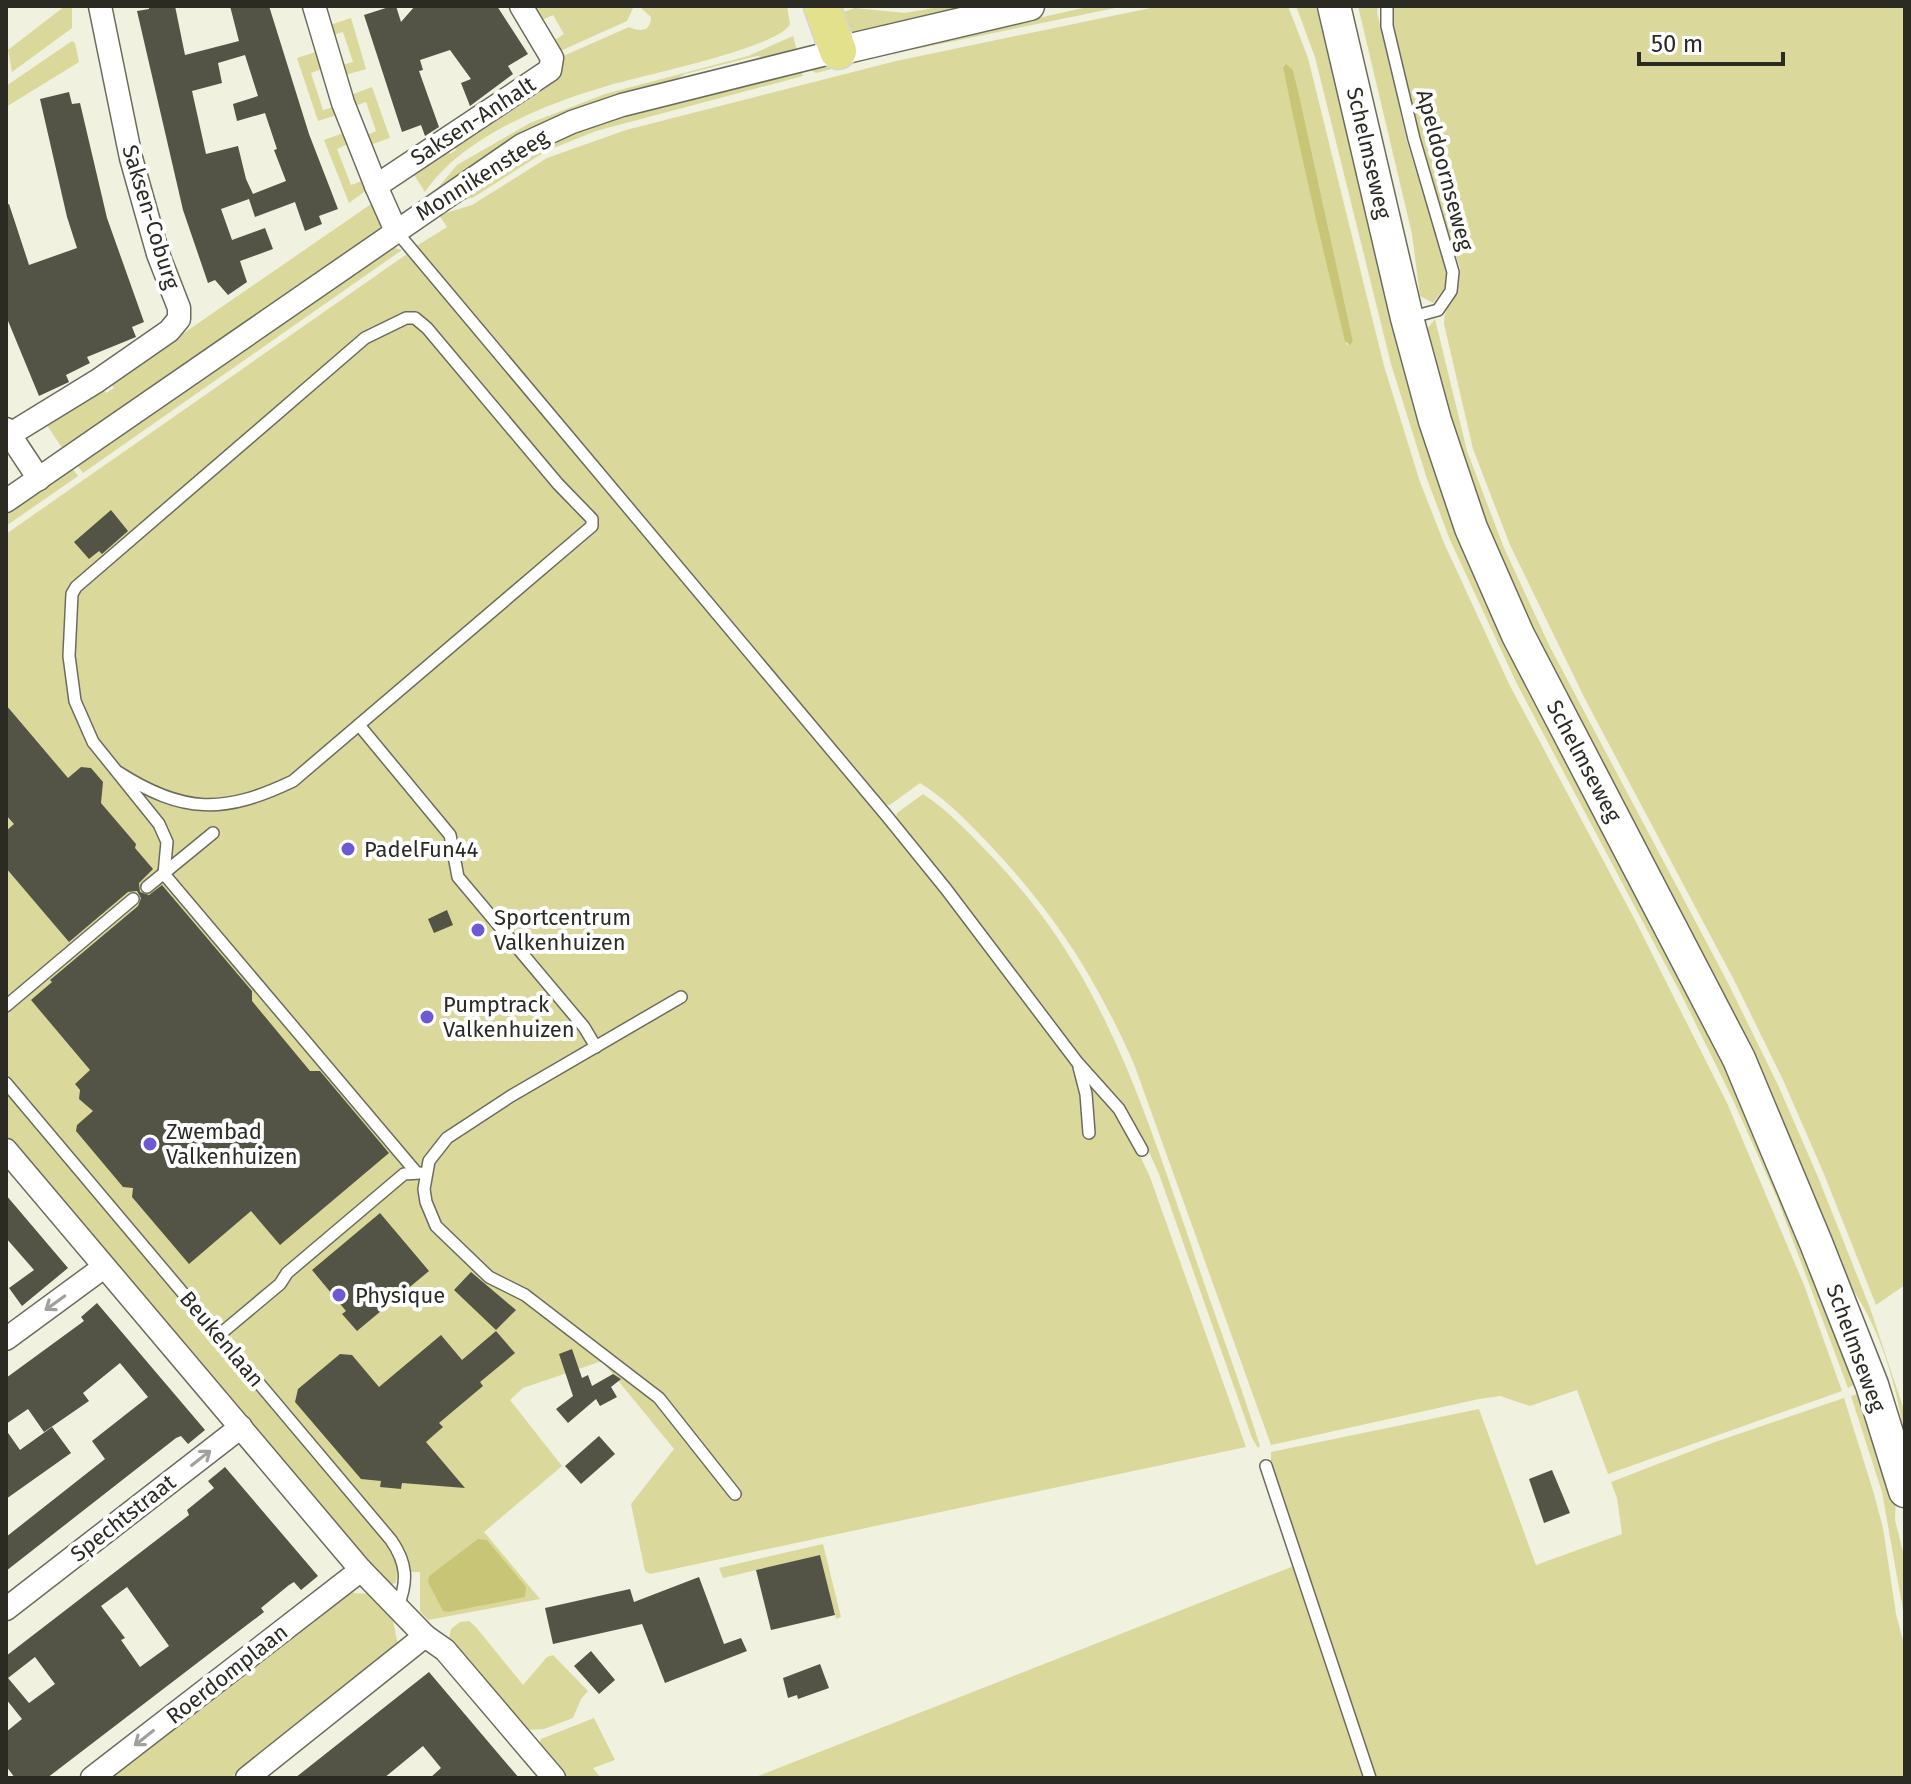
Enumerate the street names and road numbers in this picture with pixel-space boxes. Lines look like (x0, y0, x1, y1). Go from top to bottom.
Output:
street label: Saksen-Anhalt (405, 71, 541, 171)
street label: Schelmseweg (1341, 85, 1397, 222)
street label: Apeldoornseweg (1411, 86, 1480, 254)
street label: Monnikensteeg (411, 123, 554, 227)
street label: Saksen-Coburg (116, 142, 186, 293)
street label: Schelmseweg (1541, 695, 1628, 827)
street label: Schelmseweg (1820, 1280, 1892, 1416)
street label: Beukenlaan (174, 1285, 270, 1393)
street label: Spechtstraat (65, 1469, 181, 1567)
street label: Roerdomplaan (161, 1618, 293, 1730)

